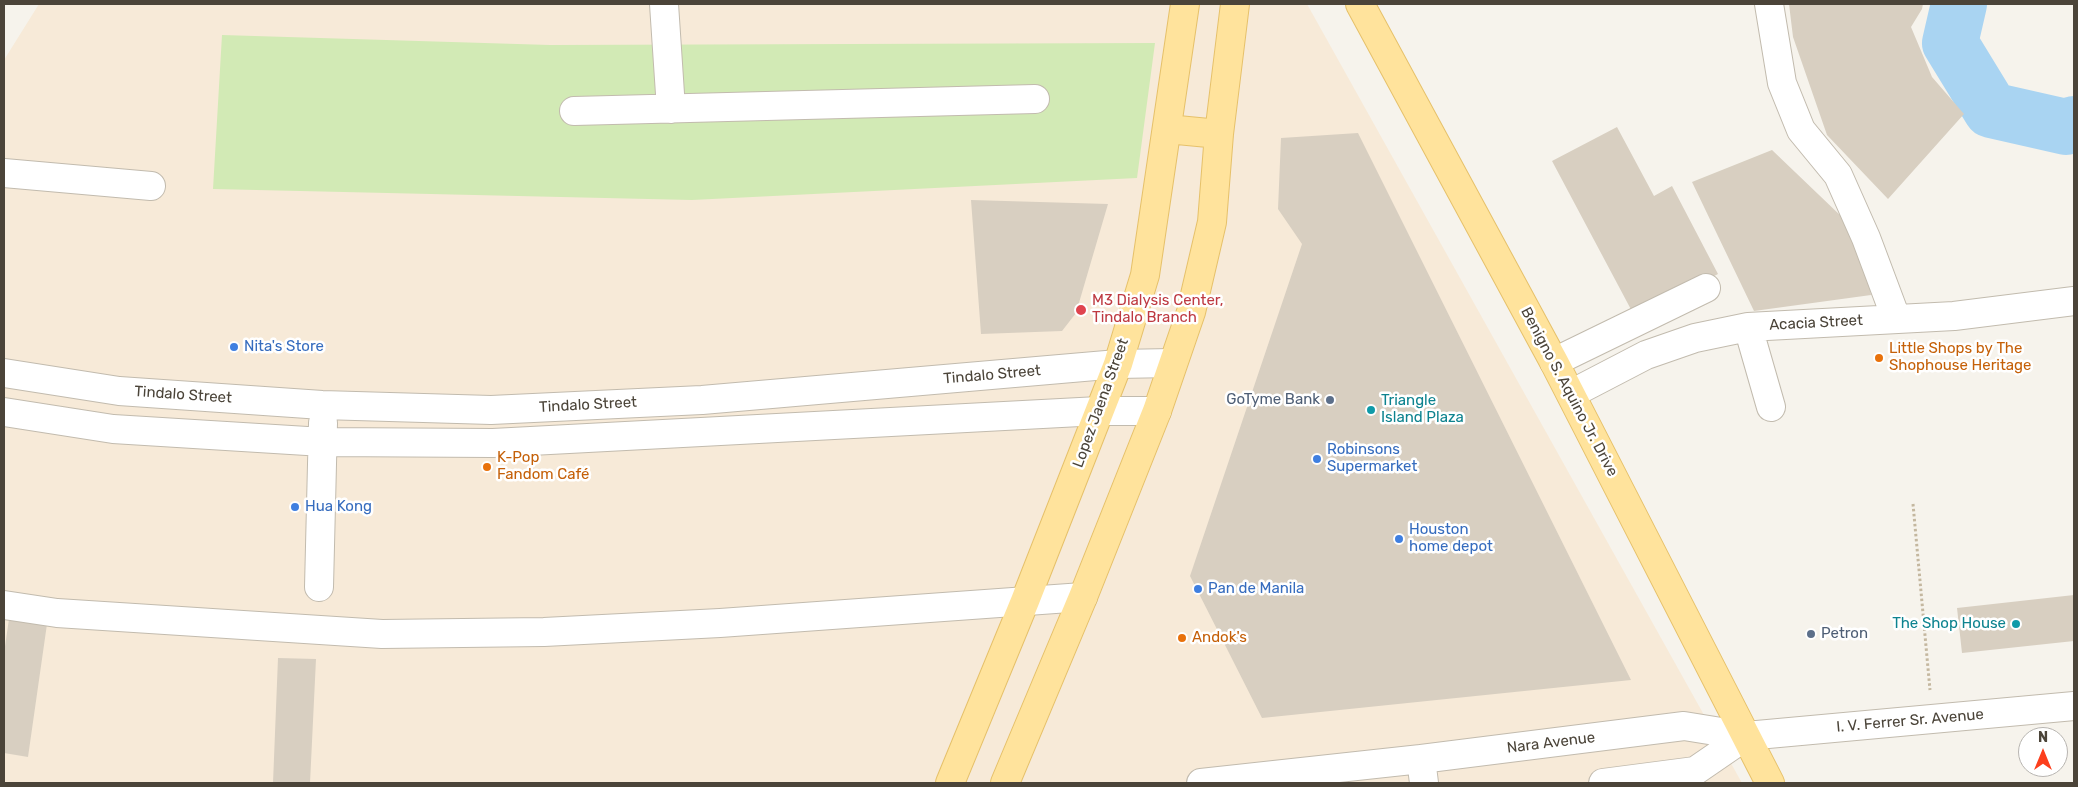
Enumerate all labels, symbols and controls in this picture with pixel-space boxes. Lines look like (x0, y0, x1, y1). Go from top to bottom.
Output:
place label: M3 Dialysis Center, Tindalo Branch (1092, 292, 1223, 327)
marker: M3 Dialysis Center, Tindalo Branch (1074, 303, 1088, 317)
street label: Benigno S. Aquino Jr. Drive (1517, 304, 1621, 480)
street label: Acacia Street (1769, 312, 1863, 334)
street label: Lopez Jaena Street (1069, 336, 1133, 470)
place label: Nita's Store (244, 338, 324, 356)
place label: Little Shops by The Shophouse Heritage (1889, 340, 2031, 375)
marker: Nita's Store (228, 341, 240, 353)
marker: Little Shops by The Shophouse Heritage (1873, 352, 1885, 364)
street label: Tindalo Street (942, 362, 1042, 388)
street label: Tindalo Street (134, 383, 232, 407)
place label: GoTyme Bank (1226, 391, 1320, 409)
place label: Triangle Island Plaza (1381, 392, 1464, 427)
street label: Tindalo Street (539, 393, 637, 417)
marker: GoTyme Bank (1324, 394, 1336, 406)
marker: Triangle Island Plaza (1365, 404, 1377, 416)
place label: Robinsons Supermarket (1327, 441, 1417, 476)
place label: K-Pop Fandom Café (497, 449, 589, 484)
marker: Robinsons Supermarket (1311, 453, 1323, 465)
marker: K-Pop Fandom Café (481, 461, 493, 473)
place label: Hua Kong (305, 498, 372, 516)
marker: Hua Kong (289, 501, 301, 513)
place label: Houston home depot (1409, 521, 1493, 556)
marker: Houston home depot (1393, 533, 1405, 545)
place label: Pan de Manila (1208, 580, 1304, 598)
marker: Pan de Manila (1192, 583, 1204, 595)
place label: The Shop House (1892, 615, 2006, 633)
marker: The Shop House (2010, 618, 2022, 630)
place label: Petron (1821, 625, 1868, 643)
marker: Petron (1805, 628, 1817, 640)
place label: Andok's (1192, 629, 1247, 647)
marker: Andok's (1176, 632, 1188, 644)
street label: I. V. Ferrer Sr. Avenue (1836, 706, 1984, 736)
north arrow (2018, 727, 2068, 777)
street label: Nara Avenue (1506, 729, 1596, 757)
text: N (2038, 729, 2048, 746)

